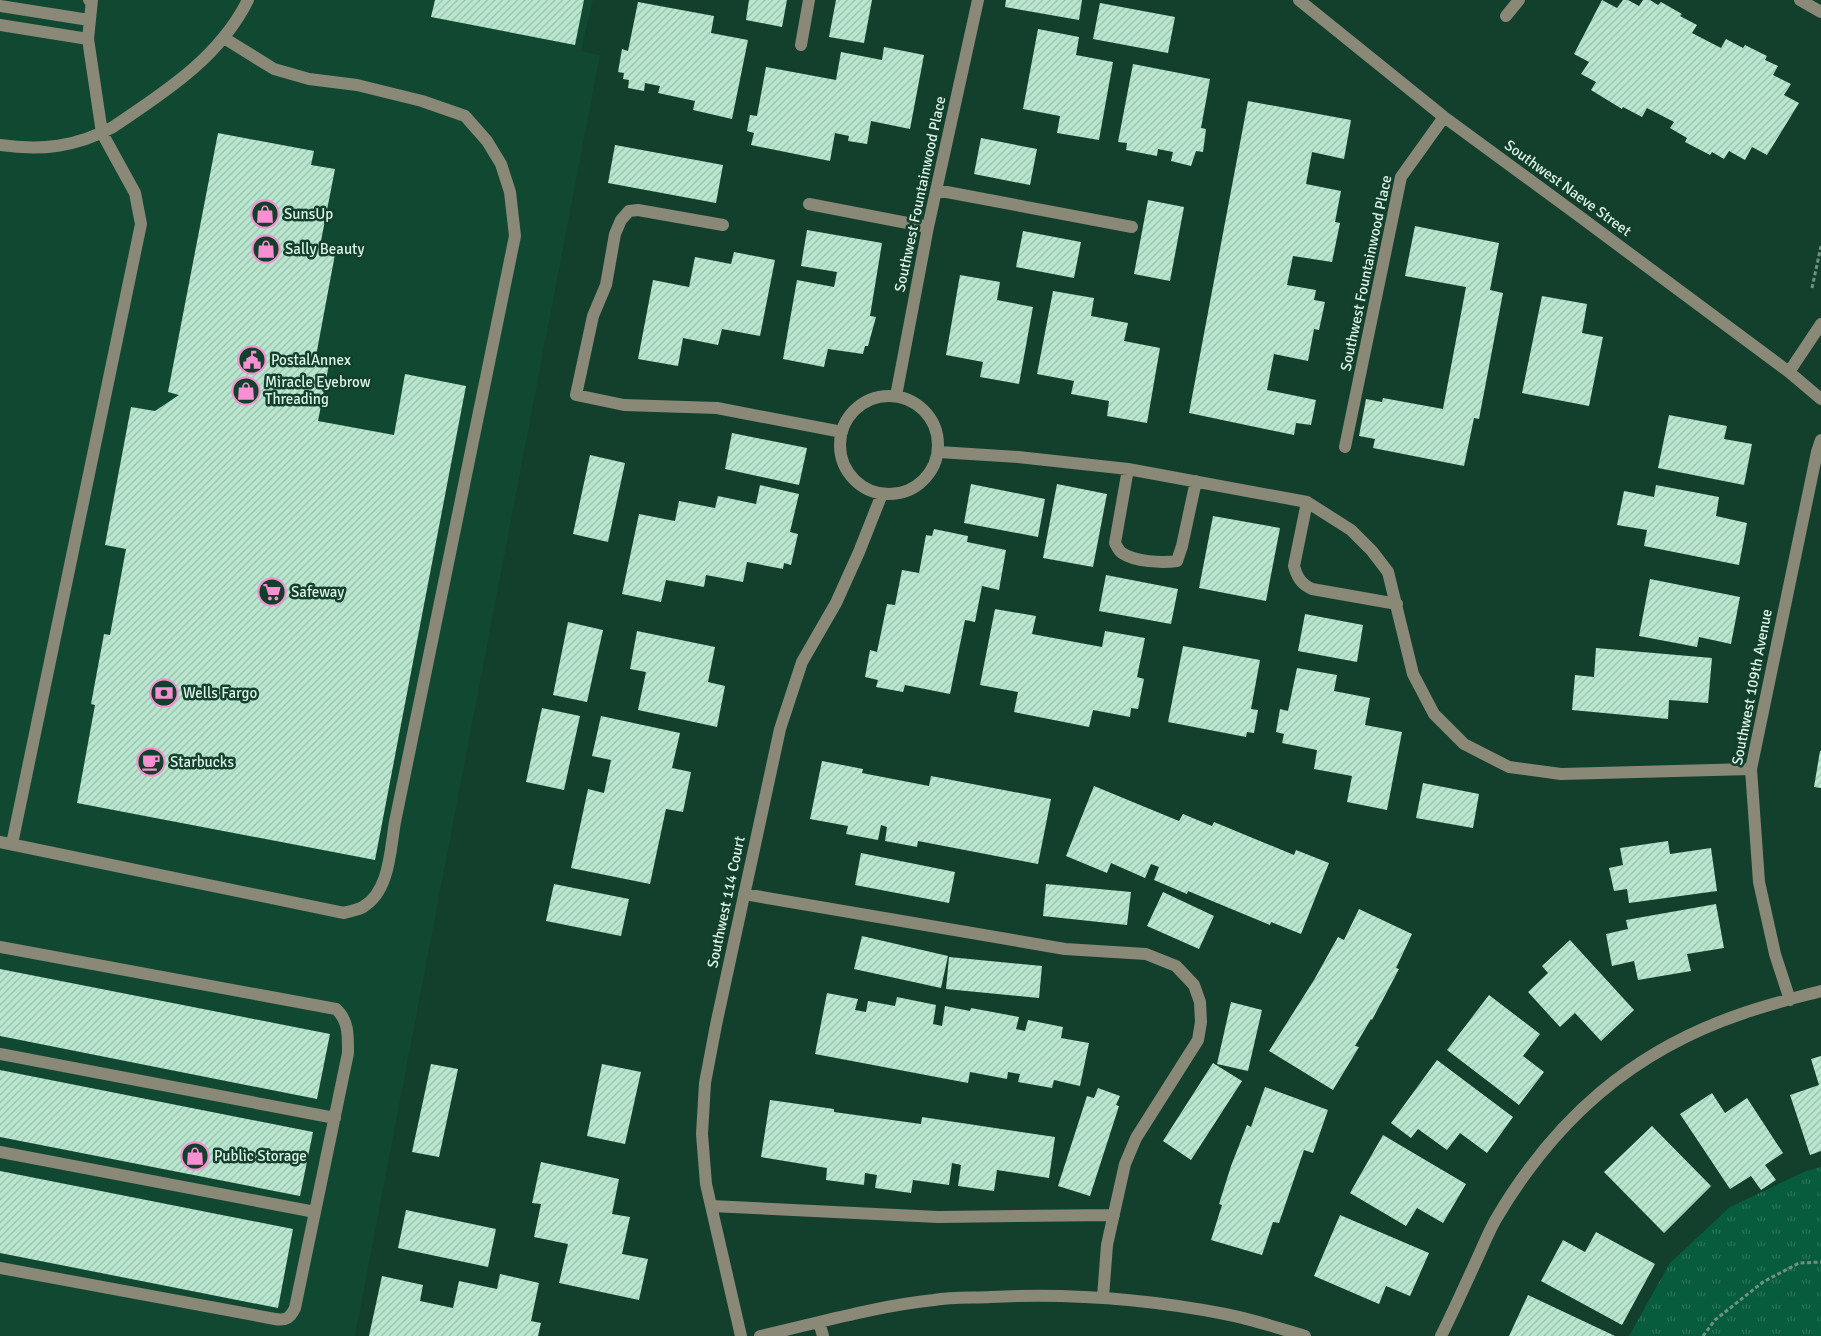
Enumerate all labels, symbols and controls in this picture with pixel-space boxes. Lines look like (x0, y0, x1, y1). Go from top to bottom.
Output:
street label: Southwest Fountainwood Place (890, 94, 950, 294)
street label: Southwest Naeve Street (1501, 136, 1635, 240)
street label: Southwest Fountainwood Place (1336, 173, 1396, 373)
shop icon: SunsUp (250, 199, 280, 229)
place label: SunsUp (284, 205, 333, 223)
shop icon: Sally Beauty (251, 234, 281, 264)
place label: Sally Beauty (285, 240, 364, 258)
public building icon: PostalAnnex (237, 345, 267, 375)
place label: PostalAnnex (271, 351, 351, 369)
place label: Miracle Eyebrow Threading (265, 373, 371, 408)
shop icon: Miracle Eyebrow Threading (231, 376, 261, 406)
supermarket icon: Safeway (257, 577, 287, 607)
place label: Safeway (291, 583, 344, 601)
street label: Southwest 109th Avenue (1728, 607, 1776, 767)
bank icon: Wells Fargo (149, 678, 179, 708)
place label: Wells Fargo (183, 684, 257, 702)
cafe icon: Starbucks (136, 747, 166, 777)
place label: Starbucks (170, 753, 234, 771)
street label: Southwest 114 Court (703, 834, 749, 970)
shop icon: Public Storage (180, 1141, 210, 1171)
place label: Public Storage (214, 1147, 307, 1165)

